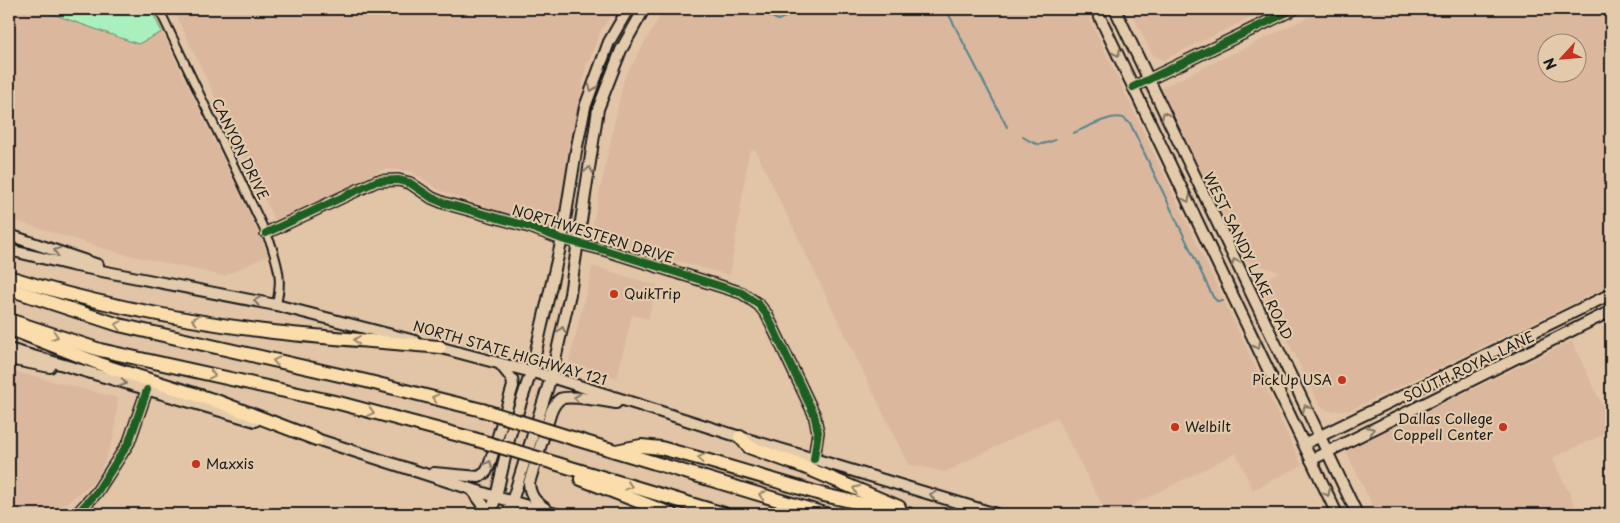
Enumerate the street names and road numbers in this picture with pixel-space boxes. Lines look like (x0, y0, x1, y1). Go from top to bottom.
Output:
street label: CANYON DRIVE (207, 94, 274, 203)
street label: WEST SANDY LAKE ROAD (1199, 168, 1298, 343)
street label: NORTHWESTERN DRIVE (510, 199, 677, 268)
street label: NORTH STATE HIGHWAY 121 (411, 315, 609, 390)
street label: SOUTH ROYAL LANE (1400, 326, 1538, 407)

